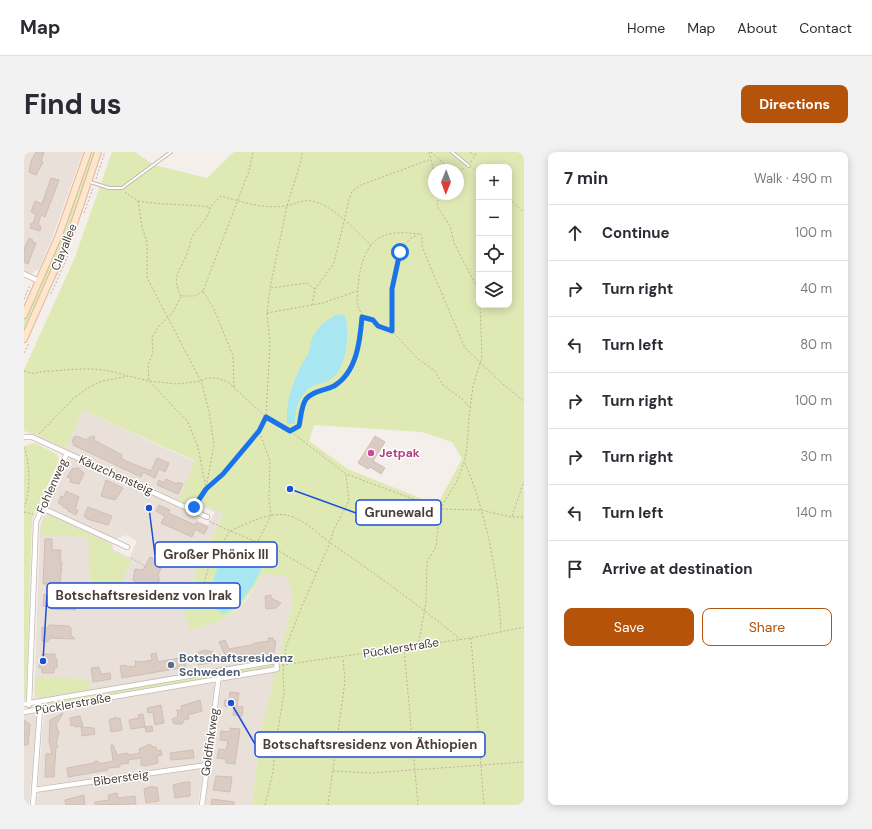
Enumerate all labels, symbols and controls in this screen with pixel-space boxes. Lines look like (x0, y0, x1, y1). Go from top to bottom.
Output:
text: Map (20, 15, 60, 40)
text: Home (627, 19, 665, 37)
text: Map (687, 19, 715, 37)
text: About (737, 19, 777, 37)
text: Contact (799, 19, 852, 37)
button: Directions (741, 85, 848, 123)
text: Find us (24, 86, 122, 123)
north arrow (428, 164, 464, 200)
map controls (476, 164, 512, 308)
button: + (476, 164, 512, 200)
text: 7 min (564, 167, 608, 189)
text: Walk · 490 m (754, 170, 832, 187)
button: − (476, 200, 512, 236)
street label: Clayallee (47, 221, 81, 273)
icon: ahead (564, 222, 586, 244)
text: Continue (602, 223, 670, 243)
text: 100 m (795, 224, 832, 241)
button: locate (476, 236, 512, 272)
route start (391, 243, 409, 261)
button: layers (476, 272, 512, 308)
icon: right (564, 278, 586, 300)
text: Turn right (602, 279, 673, 299)
text: 40 m (800, 280, 832, 297)
icon: left (564, 334, 586, 356)
text: Turn left (602, 335, 663, 355)
text: 80 m (800, 336, 832, 353)
icon: right (564, 390, 586, 412)
text: Turn right (602, 391, 673, 411)
text: 100 m (795, 392, 832, 409)
place label: Jetpak (379, 445, 420, 461)
icon: right (564, 446, 586, 468)
text: Turn right (602, 447, 673, 467)
marker: Jetpak (366, 448, 376, 458)
text: 30 m (800, 448, 832, 465)
street label: Käuzchensteig (76, 451, 156, 499)
street label: Fohlenweg (33, 456, 71, 516)
route end (185, 498, 203, 516)
callout: Grunewald (356, 500, 441, 525)
icon: left (564, 502, 586, 524)
text: Turn left (602, 503, 663, 523)
text: Grunewald (365, 504, 433, 521)
text: 140 m (796, 504, 832, 521)
callout: Großer Phönix III (155, 542, 277, 567)
text: Großer Phönix III (163, 546, 269, 563)
icon: arrive (564, 558, 586, 580)
text: Arrive at destination (602, 559, 753, 579)
callout: Botschaftsresidenz von Irak (47, 583, 240, 608)
text: Botschaftsresidenz von Irak (56, 587, 233, 604)
button: Save (564, 608, 694, 646)
button: Share (702, 608, 832, 646)
street label: Pücklerstraße (362, 634, 440, 662)
place label: Botschaftsresidenz Schweden (179, 650, 293, 680)
marker: Botschaftsresidenz Schweden (166, 660, 176, 670)
street label: Pücklerstraße (34, 689, 112, 719)
street label: Goldfinkweg (197, 707, 223, 777)
callout: Botschaftsresidenz von Äthiopien (255, 732, 485, 757)
text: Botschaftsresidenz von Äthiopien (263, 736, 477, 753)
street label: Bibersteig (92, 766, 150, 790)

